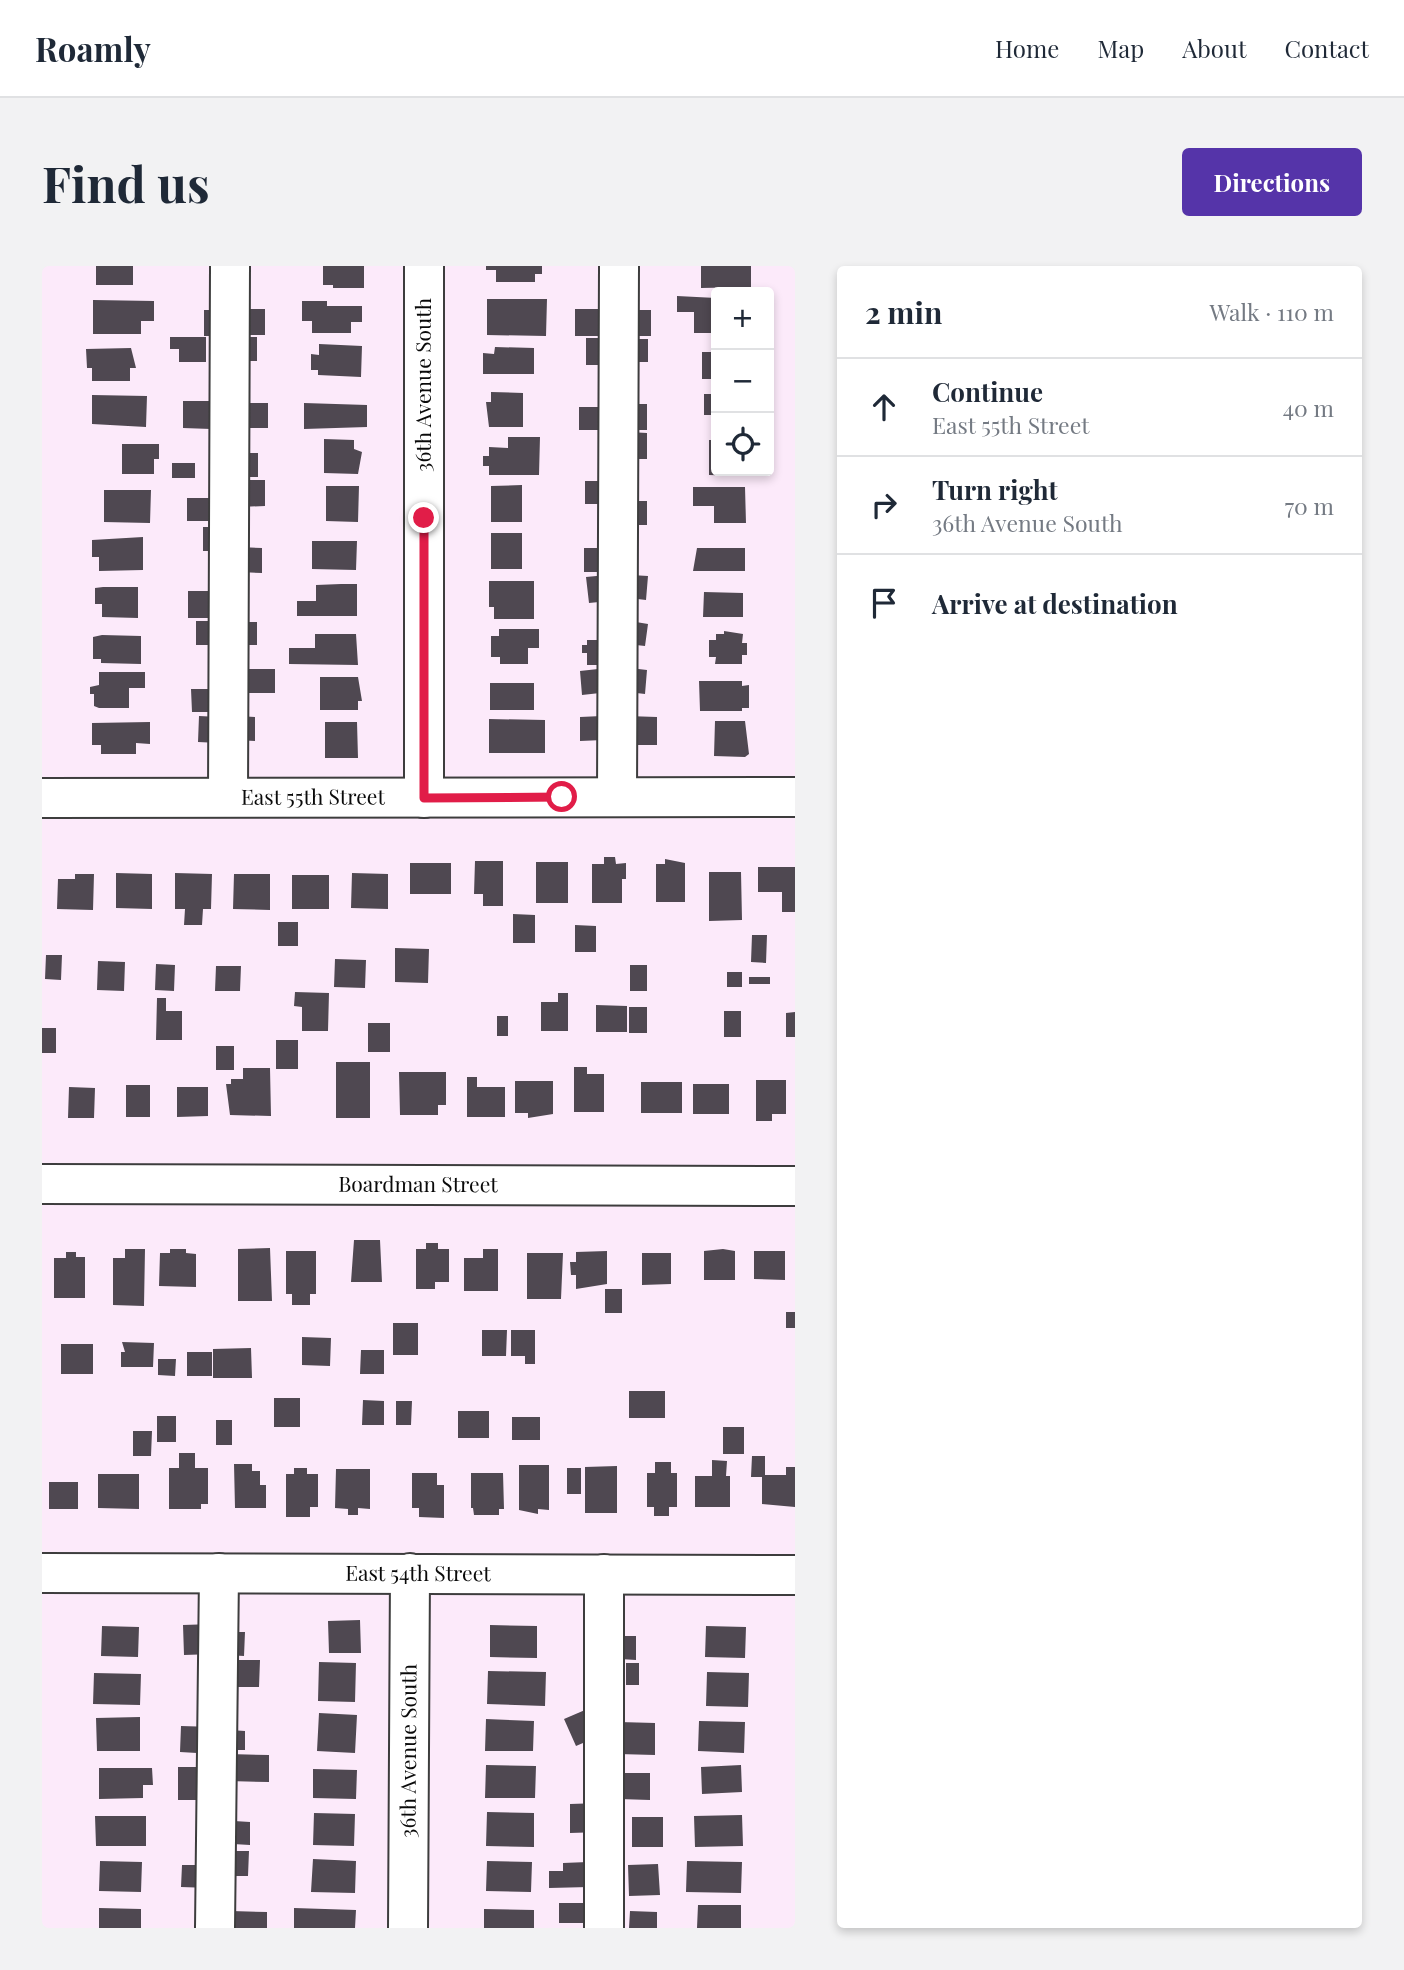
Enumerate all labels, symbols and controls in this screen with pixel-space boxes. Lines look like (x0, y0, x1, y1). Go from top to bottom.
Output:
text: Roamly (35, 26, 151, 70)
text: Home (995, 32, 1059, 64)
text: Map (1097, 32, 1144, 64)
text: About (1182, 32, 1246, 64)
text: Contact (1284, 32, 1369, 64)
button: Directions (1182, 148, 1362, 216)
text: Find us (42, 150, 210, 215)
map controls (711, 287, 774, 476)
button: + (711, 287, 774, 350)
text: 2 min (865, 292, 942, 332)
text: Walk · 110 m (1209, 296, 1334, 327)
street label: 36th Avenue South (408, 297, 436, 472)
button: − (711, 350, 774, 413)
text: Continue (932, 374, 1043, 409)
icon: ahead (865, 388, 903, 426)
text: 40 m (1283, 392, 1334, 423)
text: East 55th Street (932, 409, 1089, 440)
button: locate (711, 413, 774, 476)
text: Turn right (932, 472, 1058, 507)
icon: right (865, 486, 903, 524)
text: 70 m (1285, 490, 1334, 521)
route end (408, 502, 439, 533)
text: 36th Avenue South (932, 507, 1123, 538)
icon: arrive (865, 584, 903, 622)
text: Arrive at destination (932, 586, 1178, 621)
route start (546, 781, 577, 812)
street label: East 55th Street (241, 782, 386, 810)
street label: Boardman Street (338, 1169, 498, 1197)
street label: East 54th Street (345, 1558, 491, 1586)
street label: 36th Avenue South (393, 1663, 421, 1838)

